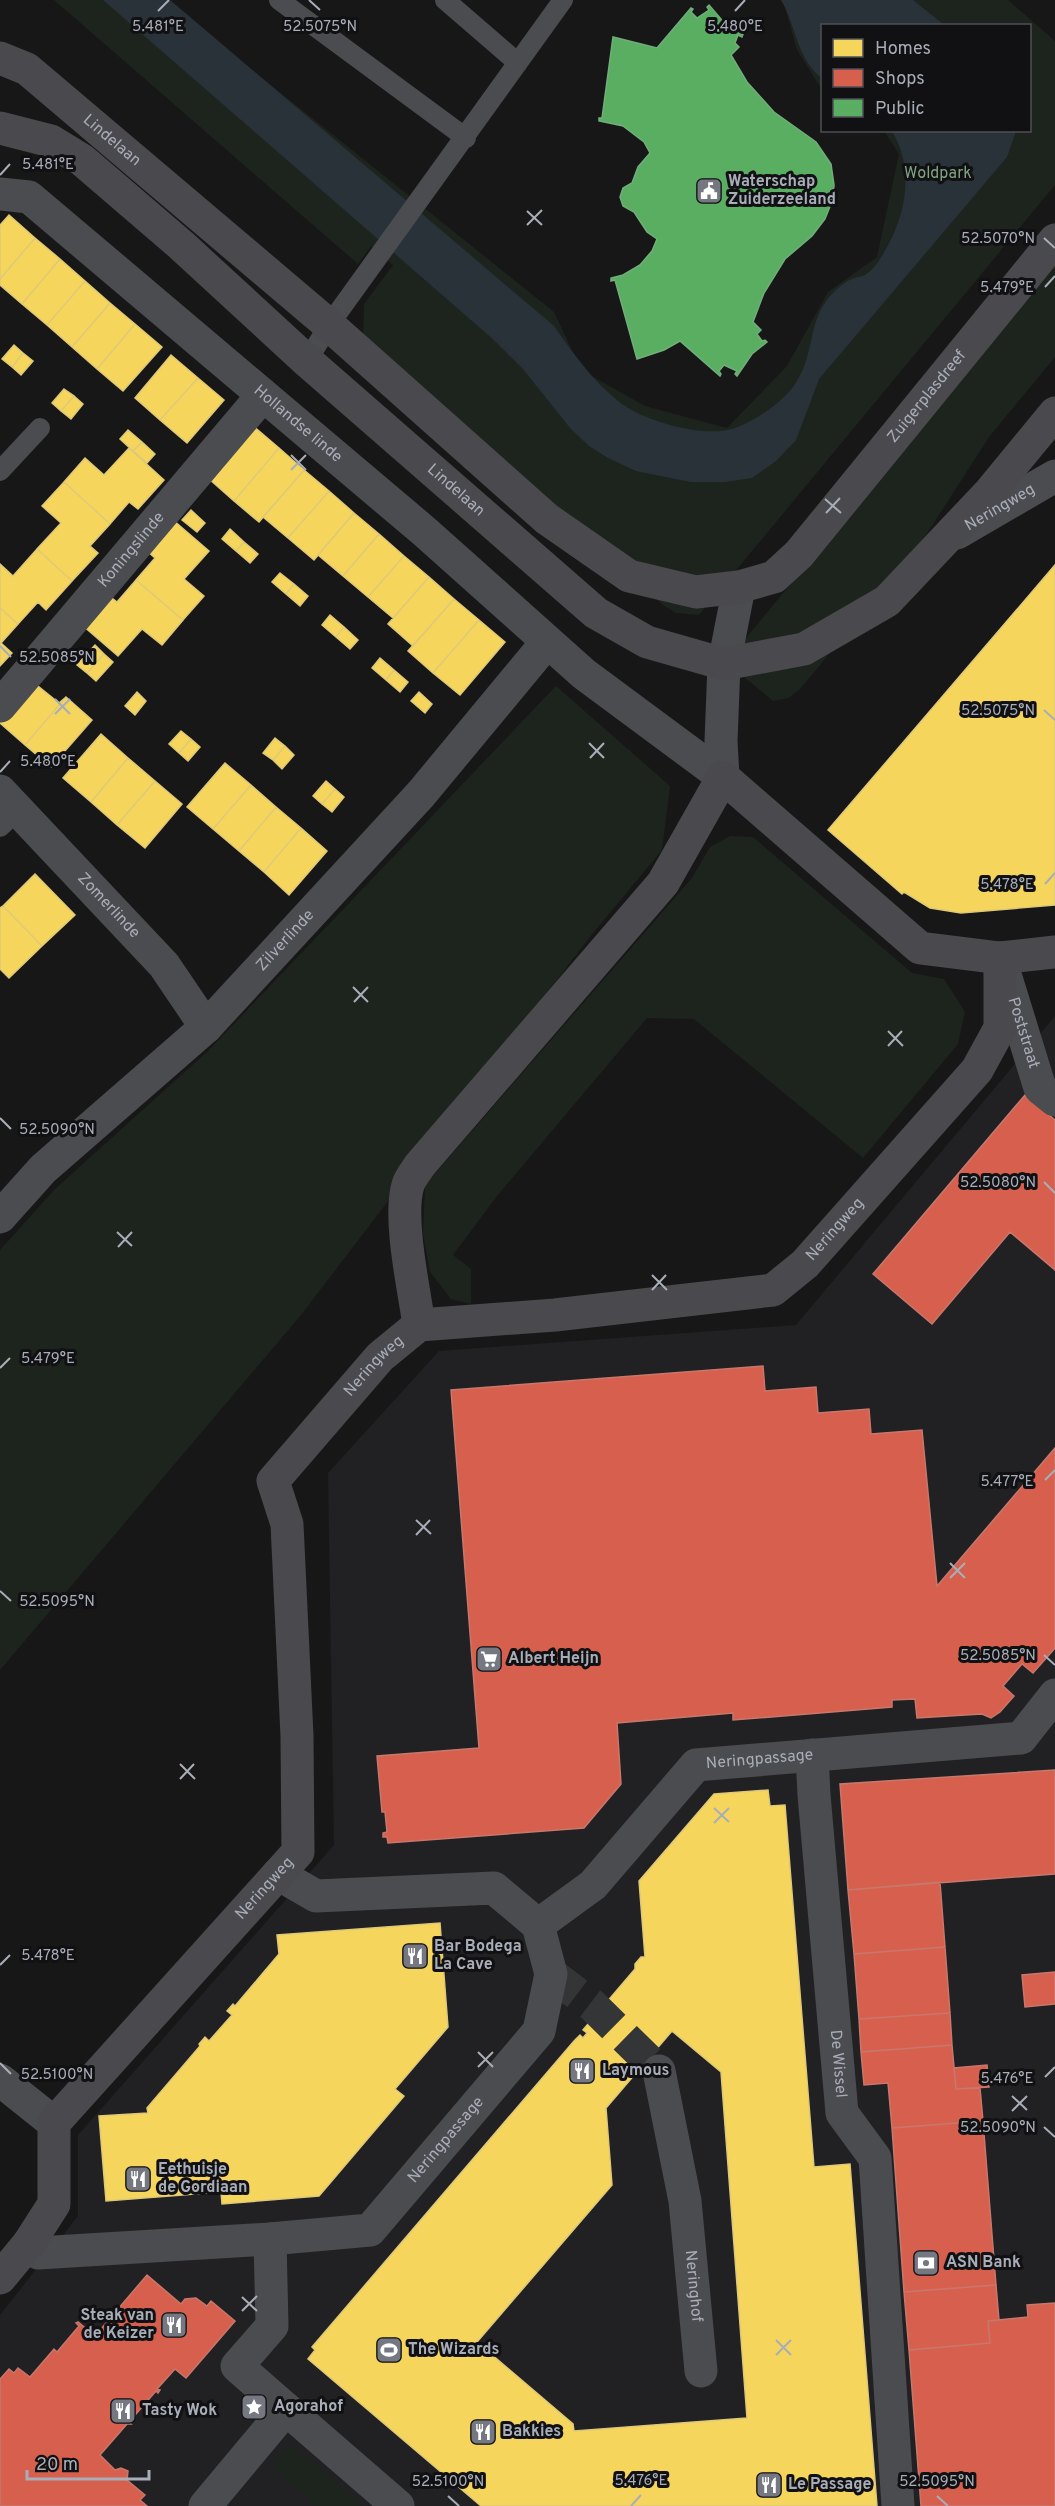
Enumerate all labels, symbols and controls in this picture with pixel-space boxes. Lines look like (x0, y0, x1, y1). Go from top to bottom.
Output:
text: 5.481°E (132, 18, 184, 37)
text: 52.5075°N (283, 18, 357, 37)
text: 5.480°E (707, 18, 763, 37)
legend (821, 24, 1031, 132)
text: Homes (875, 38, 931, 61)
text: Shops (875, 68, 925, 91)
text: Public (875, 98, 925, 121)
street label: Lindelaan (78, 110, 145, 171)
text: 5.481°E (22, 156, 74, 175)
park label: Woldpark (904, 164, 972, 184)
place label: Waterschap Zuiderzeeland (728, 172, 836, 210)
public building icon: Waterschap Zuiderzeeland (694, 176, 724, 206)
text: 52.5070°N (961, 230, 1035, 249)
text: 5.479°E (980, 279, 1034, 298)
street label: Zuigerplasdreef (883, 346, 971, 447)
street label: Hollandse linde (249, 381, 346, 468)
street label: Lindelaan (423, 460, 489, 521)
street label: Neringweg (962, 480, 1039, 536)
street label: Koningslinde (94, 508, 169, 592)
text: 52.5085°N (19, 649, 95, 668)
text: 52.5075°N (961, 702, 1035, 721)
text: 5.480°E (20, 753, 76, 772)
street label: Zomerlinde (73, 869, 144, 943)
text: 5.478°E (980, 876, 1034, 895)
street label: Zilverlinde (252, 906, 319, 976)
street label: Poststraat (1003, 995, 1043, 1071)
text: 52.5090°N (19, 1121, 95, 1140)
text: 52.5080°N (960, 1174, 1036, 1193)
street label: Neringweg (802, 1194, 869, 1265)
street label: Neringweg (340, 1331, 408, 1401)
text: 5.479°E (21, 1350, 75, 1369)
text: 5.477°E (980, 1473, 1034, 1492)
text: 52.5095°N (19, 1593, 95, 1612)
supermarket icon: Albert Heijn (474, 1644, 504, 1674)
text: 52.5085°N (960, 1647, 1036, 1666)
place label: Albert Heijn (508, 1649, 599, 1669)
street label: Neringpassage (705, 1745, 814, 1774)
street label: Neringweg (231, 1853, 298, 1924)
place label: Bar Bodega La Cave (434, 1937, 522, 1975)
restaurant icon: Bar Bodega La Cave (400, 1941, 430, 1971)
text: 5.478°E (21, 1947, 75, 1966)
street label: De Wissel (825, 2029, 851, 2099)
restaurant icon: Laymous (567, 2056, 597, 2086)
place label: Laymous (602, 2061, 670, 2081)
text: 52.5100°N (21, 2066, 93, 2085)
text: 5.476°E (980, 2070, 1034, 2089)
street label: Neringpassage (404, 2093, 489, 2188)
text: 52.5090°N (960, 2119, 1036, 2138)
place label: Eethuisje de Gordiaan (158, 2160, 247, 2198)
restaurant icon: Eethuisje de Gordiaan (123, 2164, 153, 2194)
bank icon: ASN Bank (911, 2248, 941, 2278)
street label: Neringhof (680, 2249, 706, 2324)
place label: ASN Bank (946, 2253, 1021, 2273)
place label: Steak van de Keizer (80, 2306, 154, 2344)
restaurant icon: Steak van de Keizer (159, 2310, 189, 2340)
sports icon: The Wizards (374, 2335, 404, 2365)
place label: The Wizards (408, 2340, 499, 2360)
place icon: Agorahof (239, 2392, 269, 2422)
restaurant icon: Tasty Wok (108, 2396, 138, 2426)
place label: Agorahof (274, 2397, 343, 2417)
place label: Tasty Wok (142, 2401, 217, 2421)
restaurant icon: Bakkies (468, 2417, 498, 2447)
place label: Bakkies (502, 2422, 561, 2442)
scale bar (27, 2443, 148, 2481)
text: 20 m (36, 2454, 78, 2477)
restaurant icon: Le Passage (754, 2470, 784, 2500)
text: 5.476°E (614, 2472, 668, 2491)
text: 52.5100°N (412, 2473, 484, 2492)
text: 52.5095°N (899, 2473, 975, 2492)
place label: Le Passage (788, 2475, 871, 2495)

